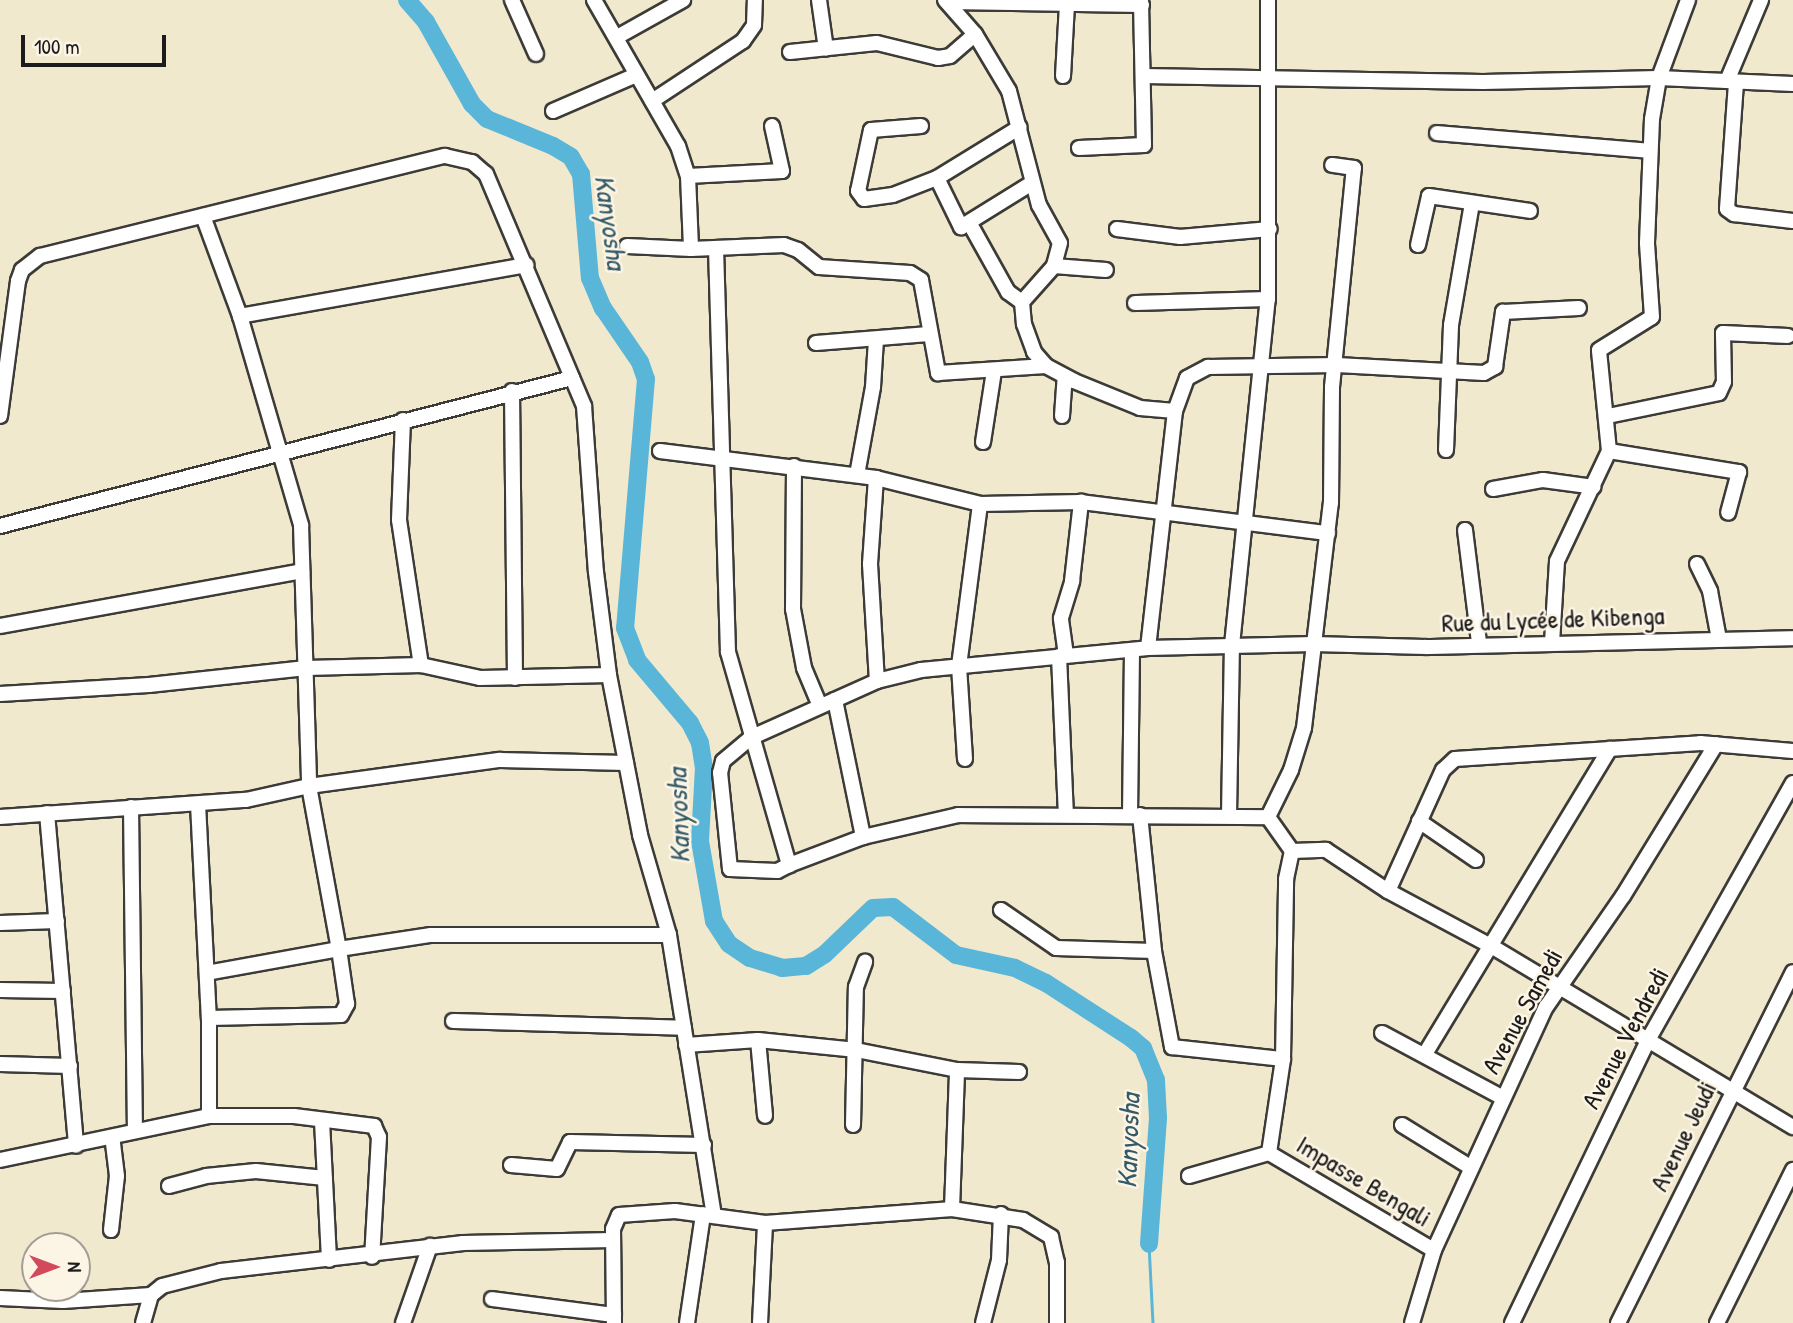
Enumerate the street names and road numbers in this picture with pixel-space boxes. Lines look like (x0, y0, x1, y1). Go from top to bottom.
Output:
street label: Rue du Lycée de Kibenga (1441, 600, 1665, 638)
street label: Avenue Samedi (1475, 943, 1569, 1079)
street label: Avenue Vendredi (1575, 962, 1675, 1114)
street label: Avenue Jeudi (1643, 1076, 1723, 1196)
street label: Impasse Bengali (1291, 1129, 1437, 1233)

